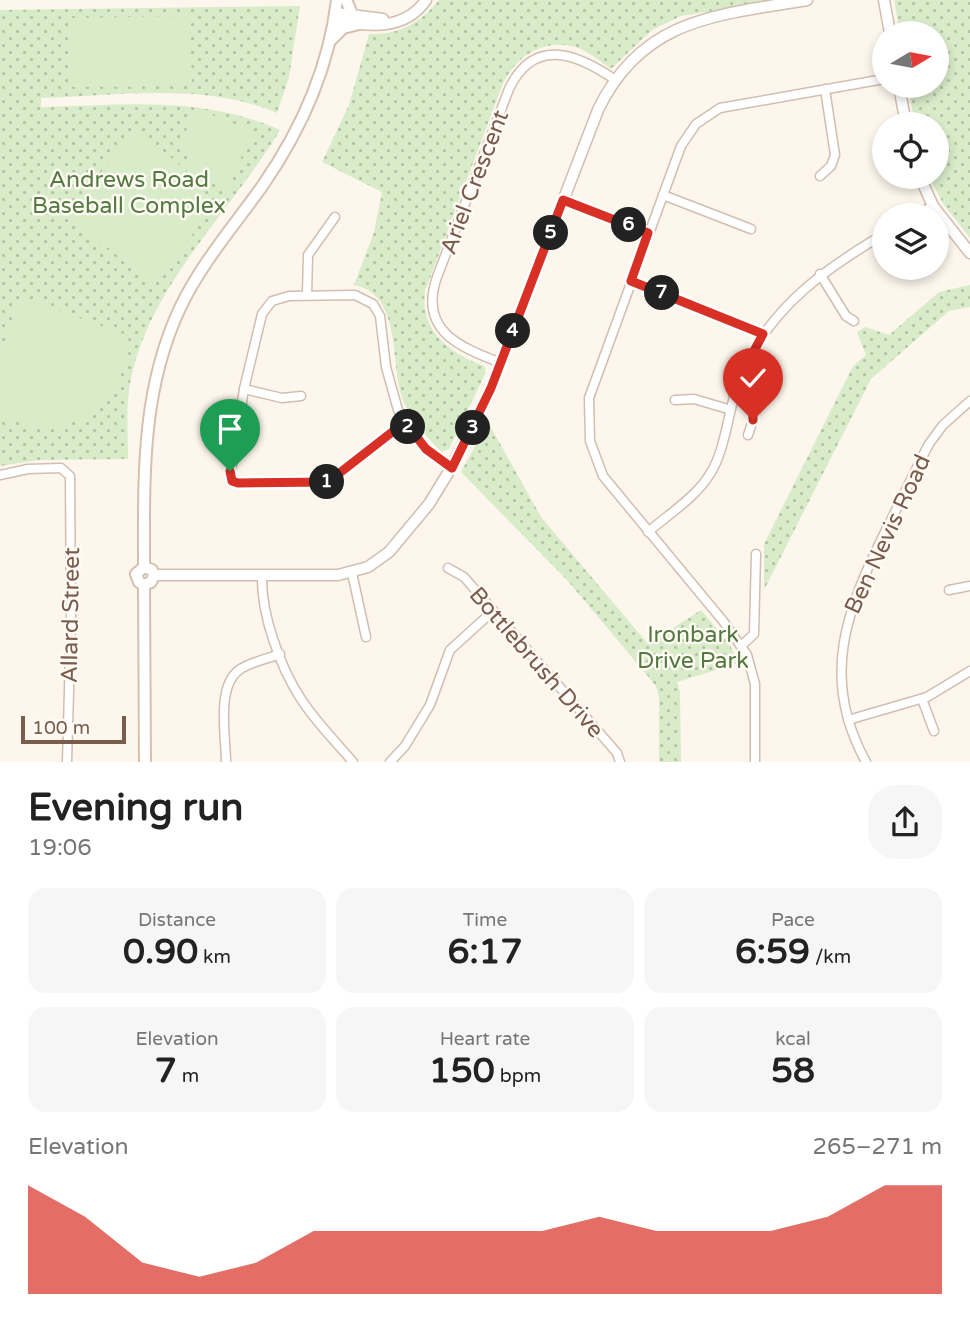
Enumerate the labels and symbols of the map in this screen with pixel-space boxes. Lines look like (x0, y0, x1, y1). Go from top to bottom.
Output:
north arrow (872, 21, 948, 98)
street label: Ariel Crescent (435, 106, 515, 258)
park label: Andrews Road Baseball Complex (32, 166, 226, 220)
pin: 6 (612, 208, 646, 243)
pin: 5 (534, 216, 568, 250)
pin: 7 (644, 276, 680, 310)
pin: 4 (496, 314, 530, 348)
pin (723, 348, 783, 420)
pin (200, 399, 260, 471)
pin: 2 (390, 410, 426, 444)
pin: 3 (456, 410, 490, 446)
street label: Ben Nevis Road (839, 450, 937, 619)
pin: 1 (310, 464, 344, 500)
street label: Allard Street (56, 547, 86, 683)
street label: Bottlebrush Drive (463, 581, 609, 744)
park label: Ironbark Drive Park (637, 621, 749, 675)
scale bar (21, 713, 126, 745)

